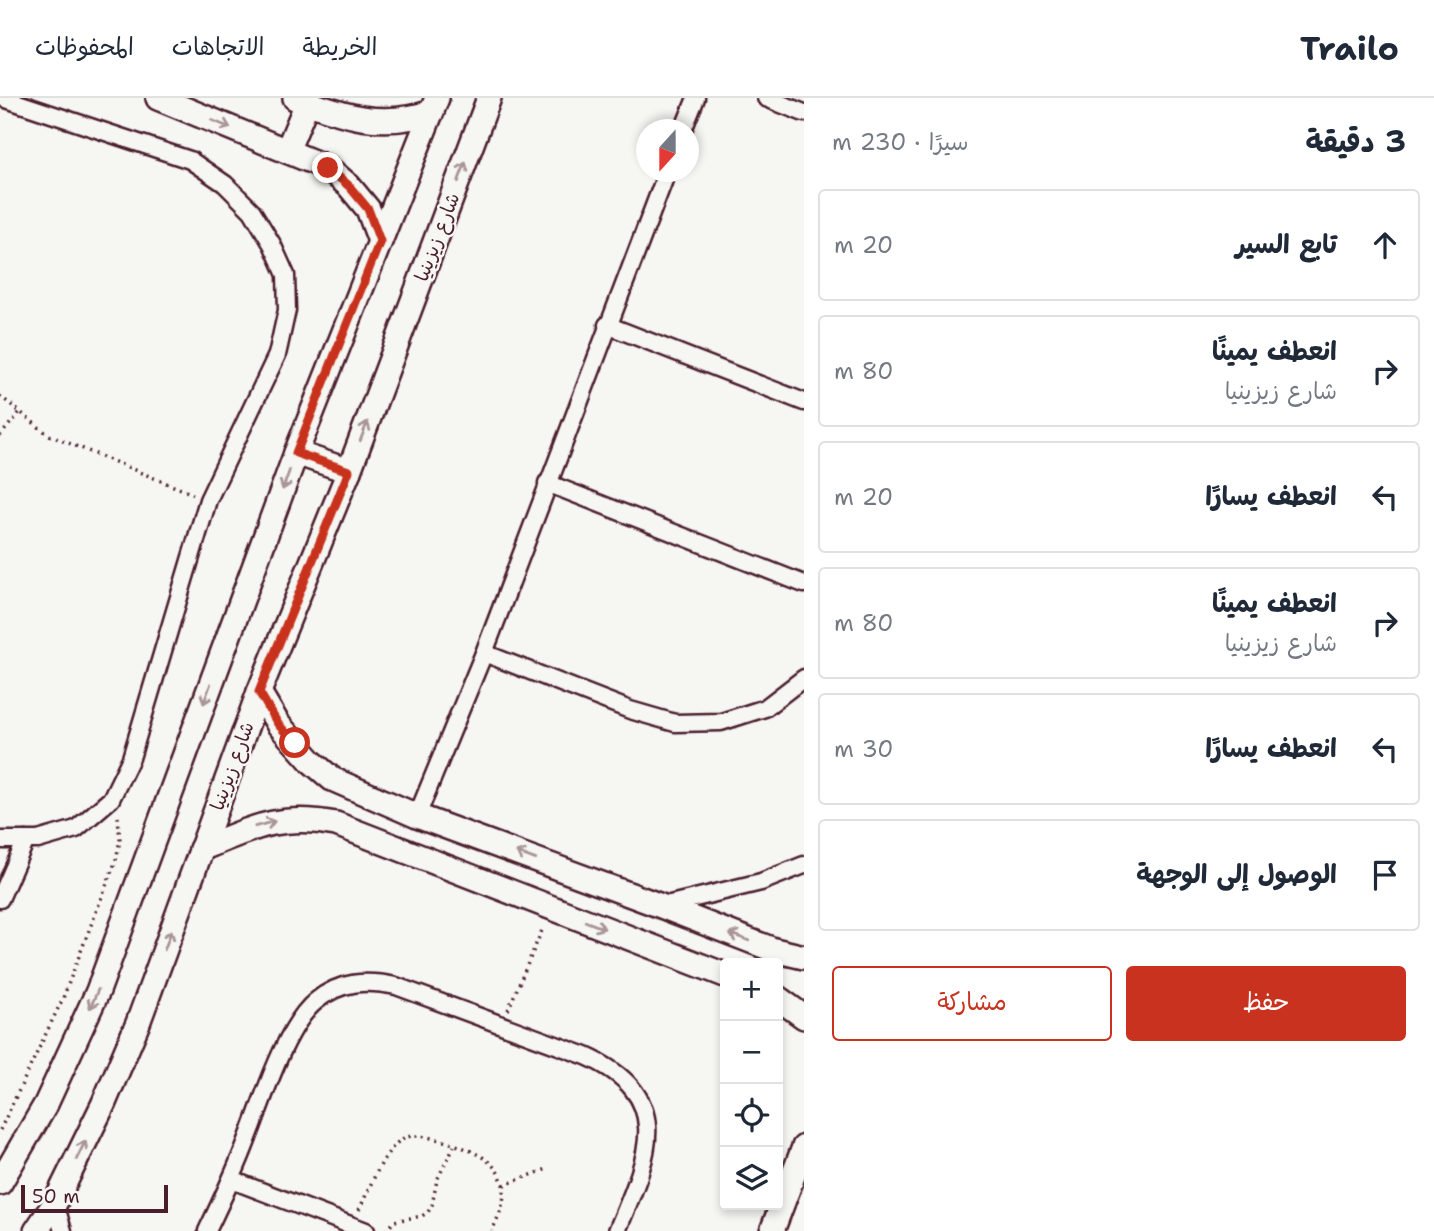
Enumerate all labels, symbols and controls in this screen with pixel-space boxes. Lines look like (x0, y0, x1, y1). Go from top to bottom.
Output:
text: Trailo (1300, 26, 1399, 71)
text: المحفوظات (35, 31, 134, 63)
text: الاتجاهات (172, 31, 265, 63)
text: الخريطة (303, 31, 377, 63)
one-way arrow (210, 118, 231, 131)
north arrow (636, 119, 699, 182)
text: 3 دقيقة (1305, 121, 1406, 162)
text: سيرًا · 230 m (832, 127, 969, 157)
route end (312, 152, 343, 183)
one-way arrow (456, 161, 469, 183)
street label: شارع زيزينيا (409, 189, 466, 285)
text: تابع السير (1235, 226, 1337, 261)
icon: ahead (1366, 226, 1404, 264)
text: 20 m (834, 230, 893, 260)
text: انعطف يمينًا (1212, 333, 1337, 368)
icon: right (1366, 352, 1404, 390)
text: 80 m (834, 356, 893, 386)
text: شارع زيزينيا (1225, 376, 1337, 406)
one-way arrow (359, 420, 372, 442)
one-way arrow (279, 469, 291, 491)
text: انعطف يسارًا (1205, 478, 1337, 513)
icon: left (1366, 478, 1404, 516)
text: 20 m (834, 482, 893, 512)
text: انعطف يمينًا (1212, 585, 1337, 620)
icon: right (1366, 604, 1404, 642)
text: 80 m (834, 608, 893, 638)
text: شارع زيزينيا (1225, 628, 1337, 658)
one-way arrow (200, 682, 212, 704)
street label: شارع زيزينيا (204, 718, 261, 814)
route start (279, 727, 310, 758)
text: انعطف يسارًا (1205, 730, 1337, 765)
icon: left (1366, 730, 1404, 768)
text: 30 m (834, 734, 893, 764)
one-way arrow (254, 817, 276, 830)
one-way arrow (516, 849, 538, 861)
text: الوصول إلى الوجهة (1136, 856, 1337, 891)
icon: arrive (1366, 856, 1404, 894)
one-way arrow (583, 919, 605, 932)
one-way arrow (163, 929, 175, 951)
one-way arrow (729, 929, 750, 942)
map controls (720, 958, 783, 1210)
button: + (720, 958, 783, 1021)
button: مشاركة (832, 966, 1112, 1041)
button: حفظ (1126, 966, 1406, 1041)
one-way arrow (87, 988, 100, 1009)
button: − (720, 1021, 783, 1084)
button: locate (720, 1084, 783, 1147)
one-way arrow (75, 1140, 89, 1161)
button: layers (720, 1147, 783, 1210)
scale bar (21, 1182, 168, 1214)
text: 50 m (32, 1184, 80, 1209)

